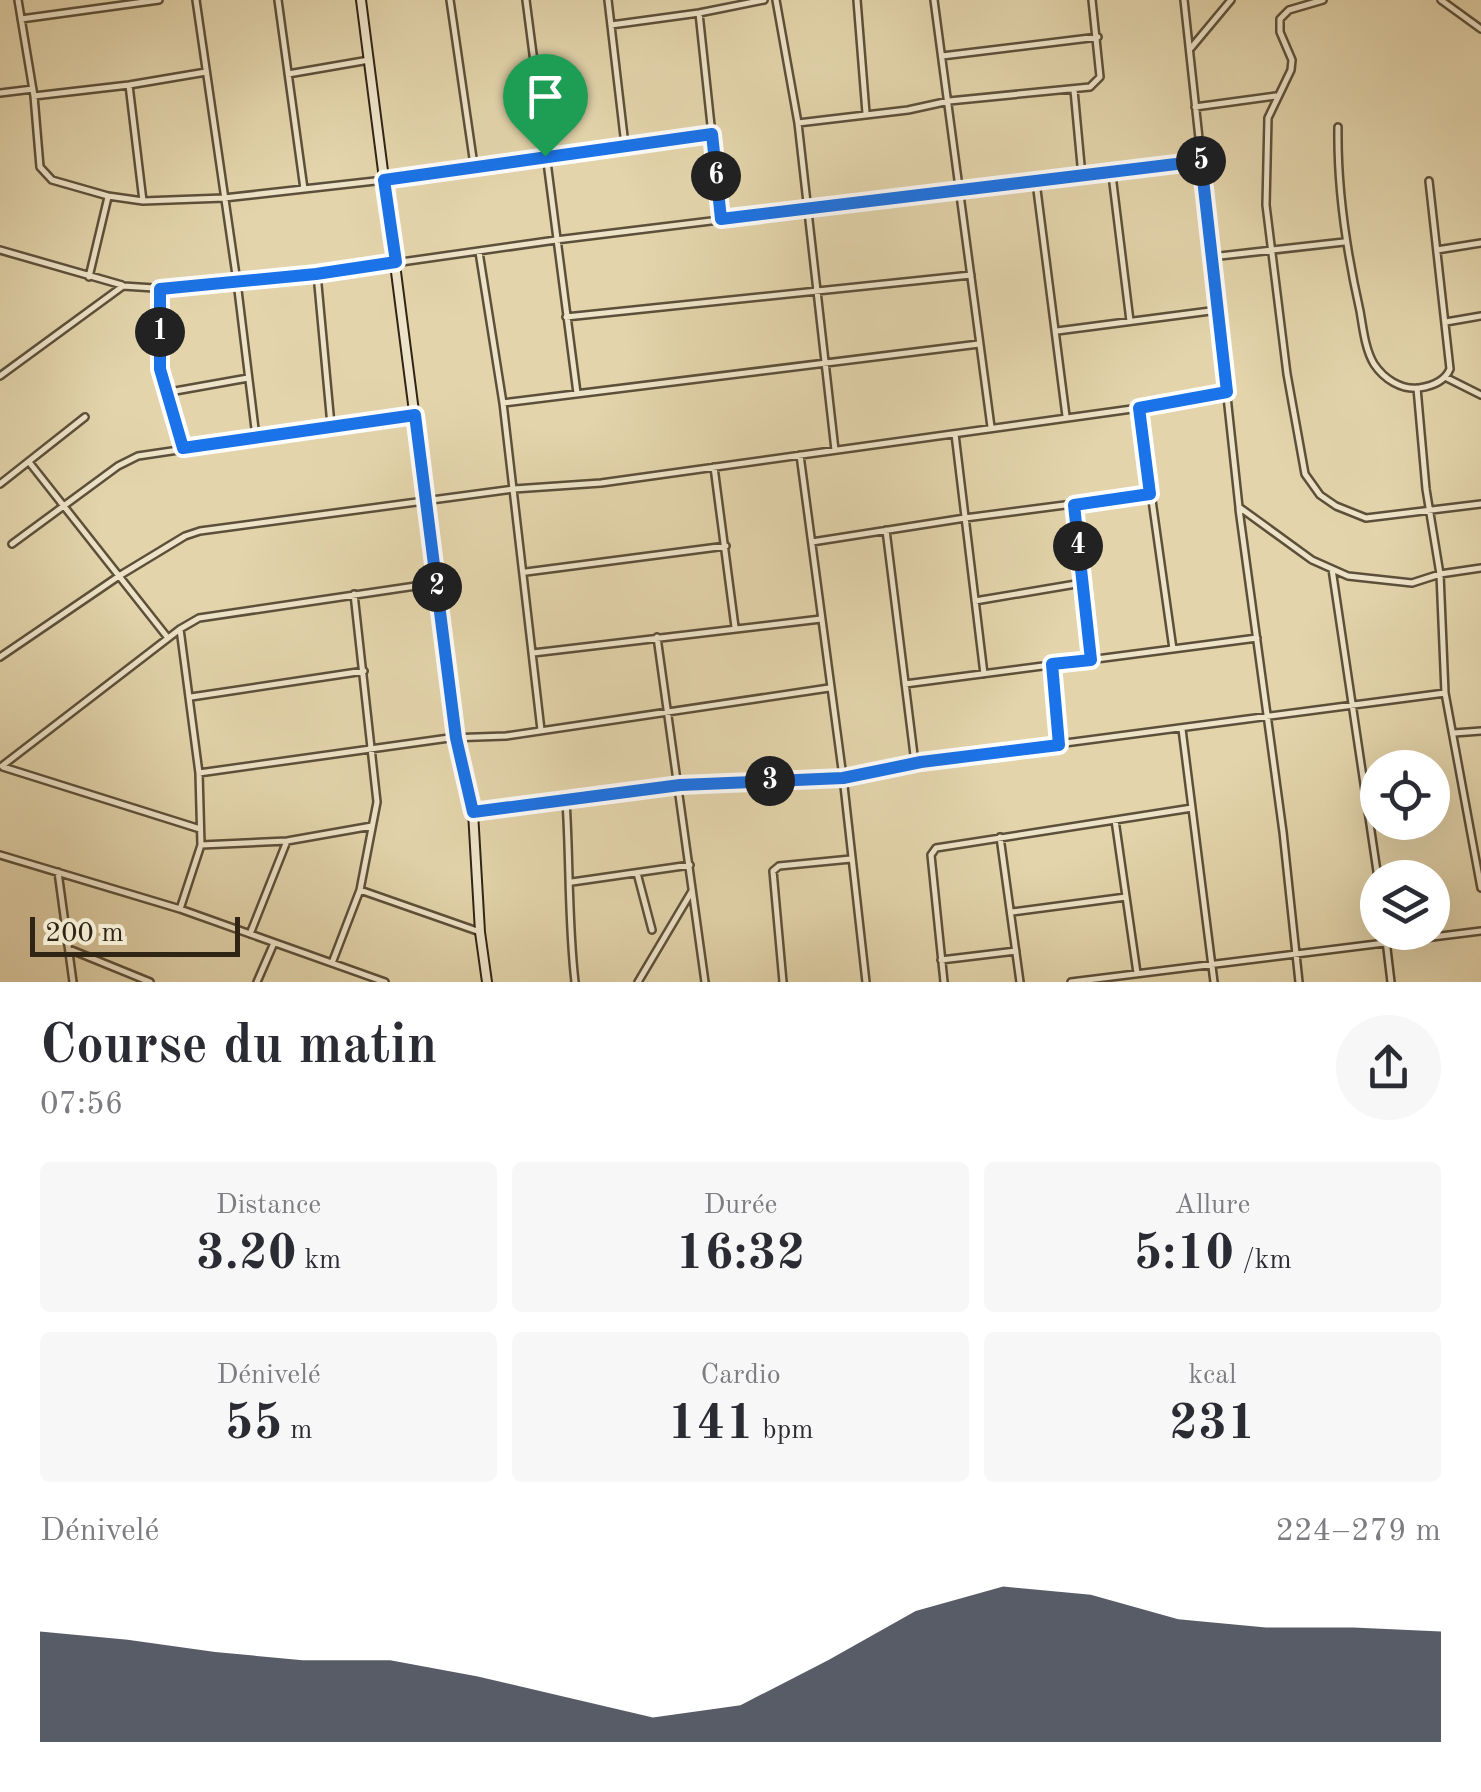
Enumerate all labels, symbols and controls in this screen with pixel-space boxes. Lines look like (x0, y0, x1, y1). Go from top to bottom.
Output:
pin (503, 54, 588, 157)
icon: arrive (518, 69, 573, 124)
pin: 5 (1176, 136, 1226, 186)
text: 5 (1193, 147, 1209, 175)
pin: 6 (691, 151, 741, 201)
text: 6 (708, 162, 724, 190)
pin: 1 (135, 307, 185, 357)
text: 1 (152, 318, 168, 346)
pin: 4 (1053, 521, 1103, 571)
text: 4 (1070, 532, 1086, 560)
pin: 2 (412, 562, 462, 612)
text: 2 (429, 573, 445, 601)
map controls (1360, 750, 1450, 950)
button: locate (1360, 750, 1450, 840)
pin: 3 (745, 756, 795, 806)
text: 3 (762, 767, 778, 795)
button: layers (1360, 860, 1450, 950)
scale bar (30, 912, 240, 956)
text: 200 m (45, 920, 124, 948)
button: share (1336, 1015, 1441, 1120)
text: Course du matin (40, 1020, 437, 1075)
text: 07:56 (40, 1089, 123, 1121)
text: Distance (216, 1192, 321, 1220)
text: Durée (703, 1192, 778, 1220)
text: Allure (1175, 1192, 1250, 1220)
text: 3.20 (196, 1230, 297, 1280)
text: 16:32 (676, 1230, 806, 1280)
text: 5:10 (1133, 1230, 1234, 1280)
text: km (297, 1247, 341, 1275)
text: /km (1234, 1247, 1292, 1275)
text: Dénivelé (216, 1362, 321, 1390)
text: Cardio (700, 1362, 781, 1390)
text: kcal (1188, 1362, 1237, 1390)
text: 55 (224, 1400, 282, 1450)
text: 141 (668, 1400, 755, 1450)
text: 231 (1169, 1400, 1256, 1450)
text: m (282, 1417, 313, 1445)
text: bpm (755, 1417, 813, 1445)
text: Dénivelé (40, 1516, 159, 1548)
text: 224–279 m (1275, 1516, 1441, 1548)

